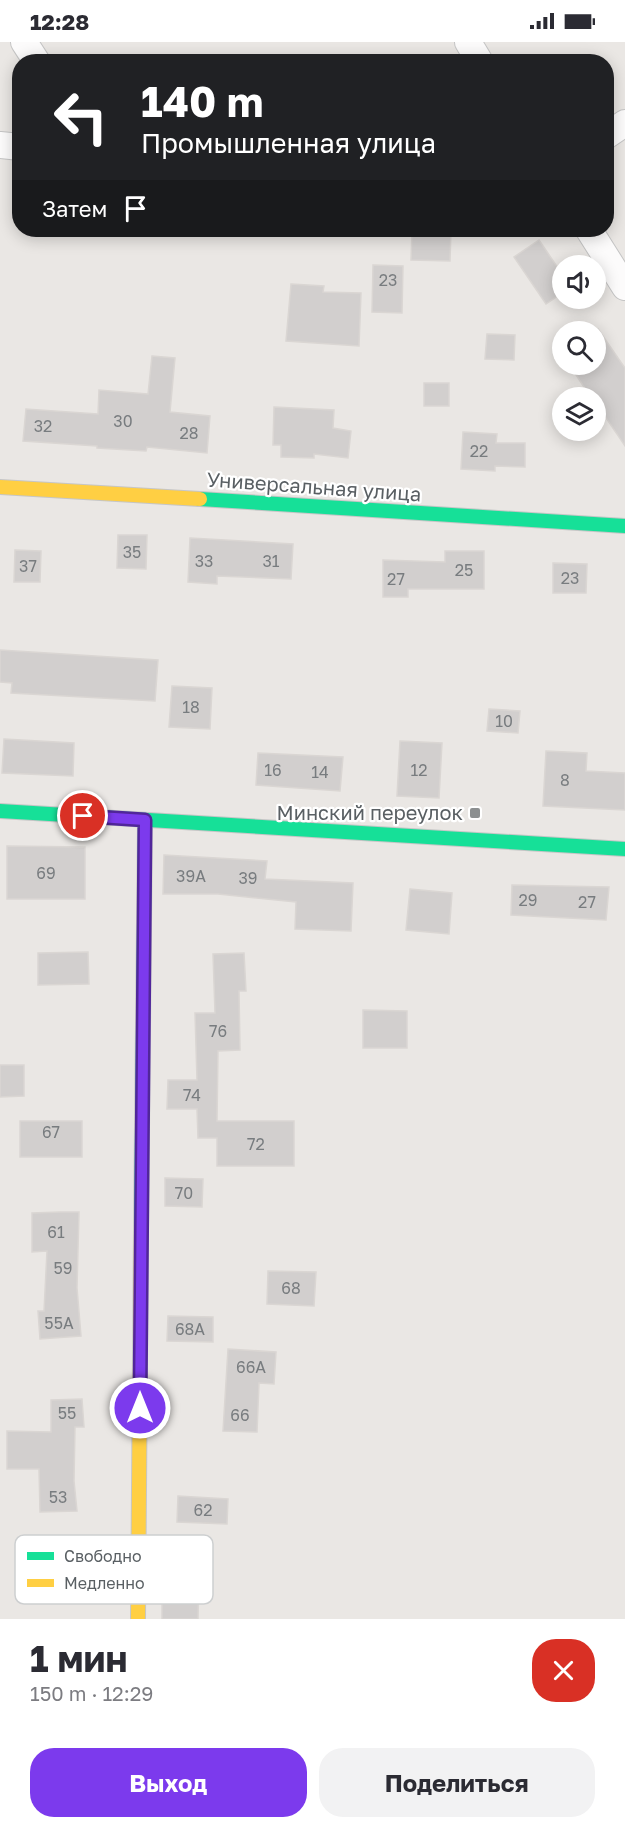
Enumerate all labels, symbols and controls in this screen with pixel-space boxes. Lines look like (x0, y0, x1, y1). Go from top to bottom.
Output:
text: 12:28 (30, 8, 89, 35)
text: 140 m (141, 76, 263, 126)
icon: left (42, 78, 120, 156)
text: Промышленная улица (141, 127, 436, 159)
icon: arrive (119, 192, 152, 225)
text: Затем (42, 195, 107, 222)
map controls (552, 255, 606, 441)
button: sound (552, 255, 606, 309)
house number: 23 (379, 270, 397, 290)
button: search (552, 321, 606, 375)
button: layers (552, 387, 606, 441)
house number: 30 (113, 411, 133, 431)
house number: 32 (34, 416, 52, 436)
house number: 28 (179, 423, 199, 443)
house number: 22 (470, 441, 488, 461)
street label: Универсальная улица (206, 467, 422, 505)
house number: 35 (123, 542, 141, 562)
house number: 33 (195, 551, 213, 571)
house number: 31 (262, 551, 280, 571)
house number: 37 (19, 556, 37, 576)
house number: 25 (455, 560, 473, 580)
house number: 23 (561, 568, 579, 588)
house number: 27 (387, 569, 405, 589)
house number: 18 (182, 697, 200, 717)
house number: 10 (495, 711, 513, 731)
house number: 16 (264, 760, 282, 780)
house number: 12 (410, 760, 428, 780)
house number: 14 (311, 762, 329, 782)
house number: 8 (560, 770, 570, 790)
pin (57, 790, 108, 841)
icon: arrive (66, 799, 99, 832)
place label: Минский переулок (277, 800, 463, 824)
marker: Минский переулок (468, 806, 482, 820)
house number: 69 (36, 863, 56, 883)
house number: 39А (176, 866, 206, 886)
house number: 39 (238, 868, 258, 888)
house number: 29 (519, 890, 537, 910)
house number: 27 (578, 892, 596, 912)
house number: 76 (209, 1021, 227, 1041)
house number: 74 (183, 1085, 201, 1105)
house number: 67 (42, 1122, 60, 1142)
house number: 72 (247, 1134, 265, 1154)
house number: 70 (175, 1183, 193, 1203)
house number: 61 (47, 1222, 65, 1242)
house number: 59 (54, 1258, 72, 1278)
house number: 68 (281, 1278, 301, 1298)
house number: 55А (44, 1313, 74, 1333)
house number: 68А (175, 1319, 205, 1339)
house number: 66А (236, 1357, 266, 1377)
position arrow (108, 1376, 172, 1440)
house number: 55 (58, 1403, 76, 1423)
house number: 66 (230, 1405, 250, 1425)
house number: 53 (49, 1487, 67, 1507)
house number: 62 (194, 1500, 212, 1520)
legend (15, 1535, 213, 1604)
text: Свободно (64, 1546, 142, 1566)
text: Медленно (64, 1573, 145, 1593)
text: 1 мин (30, 1637, 127, 1680)
button: close (532, 1639, 595, 1702)
text: 150 m · 12:29 (30, 1681, 153, 1705)
button: Выход (30, 1748, 307, 1817)
button: Поделиться (319, 1748, 595, 1817)

